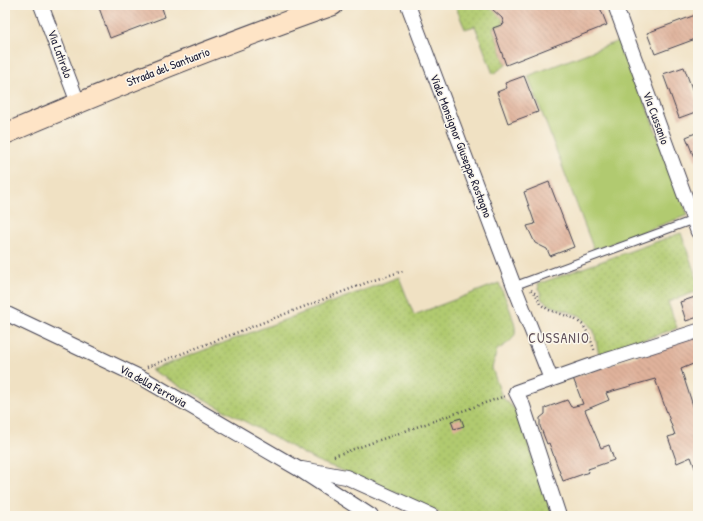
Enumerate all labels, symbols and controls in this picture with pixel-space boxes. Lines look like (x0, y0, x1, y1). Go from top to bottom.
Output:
street label: Via Latirolo (44, 27, 77, 81)
street label: Strada del Santuario (124, 43, 212, 90)
street label: Viale Monsignor Giuseppe Rostagno (426, 72, 497, 220)
street label: Via Cussanio (639, 89, 674, 147)
district label: CUSSANIO (528, 328, 590, 347)
street label: Via della Ferrovia (117, 360, 190, 411)

